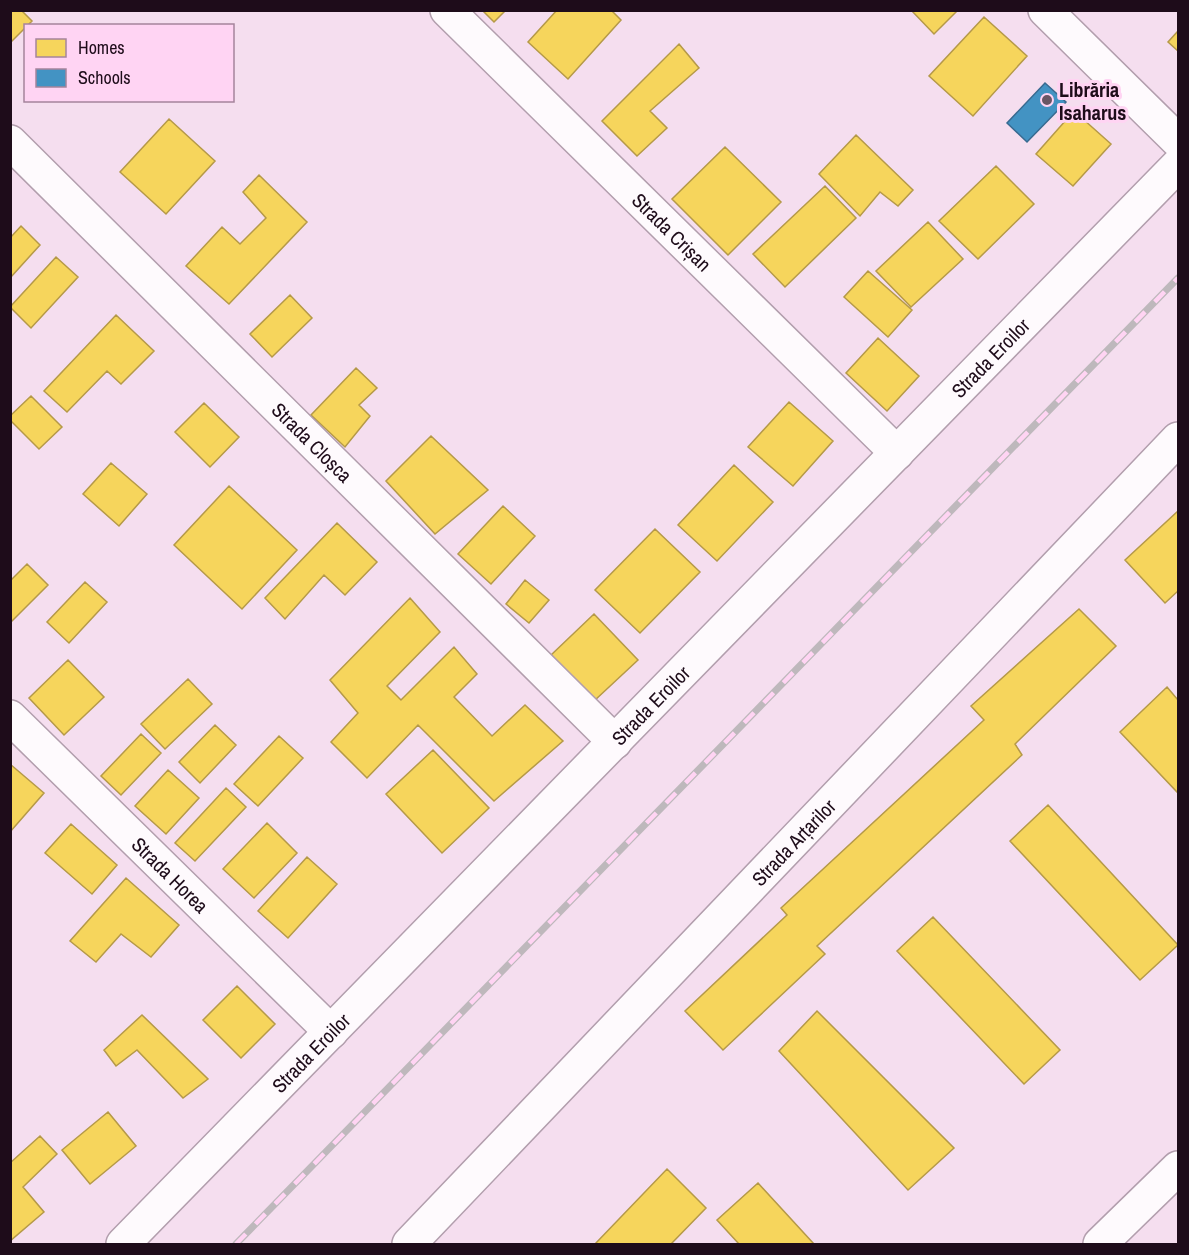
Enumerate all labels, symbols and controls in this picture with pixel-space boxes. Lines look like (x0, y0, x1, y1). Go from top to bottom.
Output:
legend (24, 24, 234, 102)
text: Homes (78, 35, 125, 60)
text: Schools (78, 65, 131, 90)
place label: Librăria Isaharus (1059, 76, 1126, 126)
marker: Librăria Isaharus (1040, 93, 1054, 107)
street label: Strada Crișan (627, 187, 718, 277)
street label: Strada Eroilor (945, 311, 1035, 403)
street label: Strada Cloșca (266, 396, 359, 488)
street label: Strada Eroilor (605, 659, 696, 751)
street label: Strada Arțarilor (745, 792, 841, 891)
street label: Strada Horea (126, 831, 215, 918)
street label: Strada Eroilor (265, 1006, 356, 1098)

